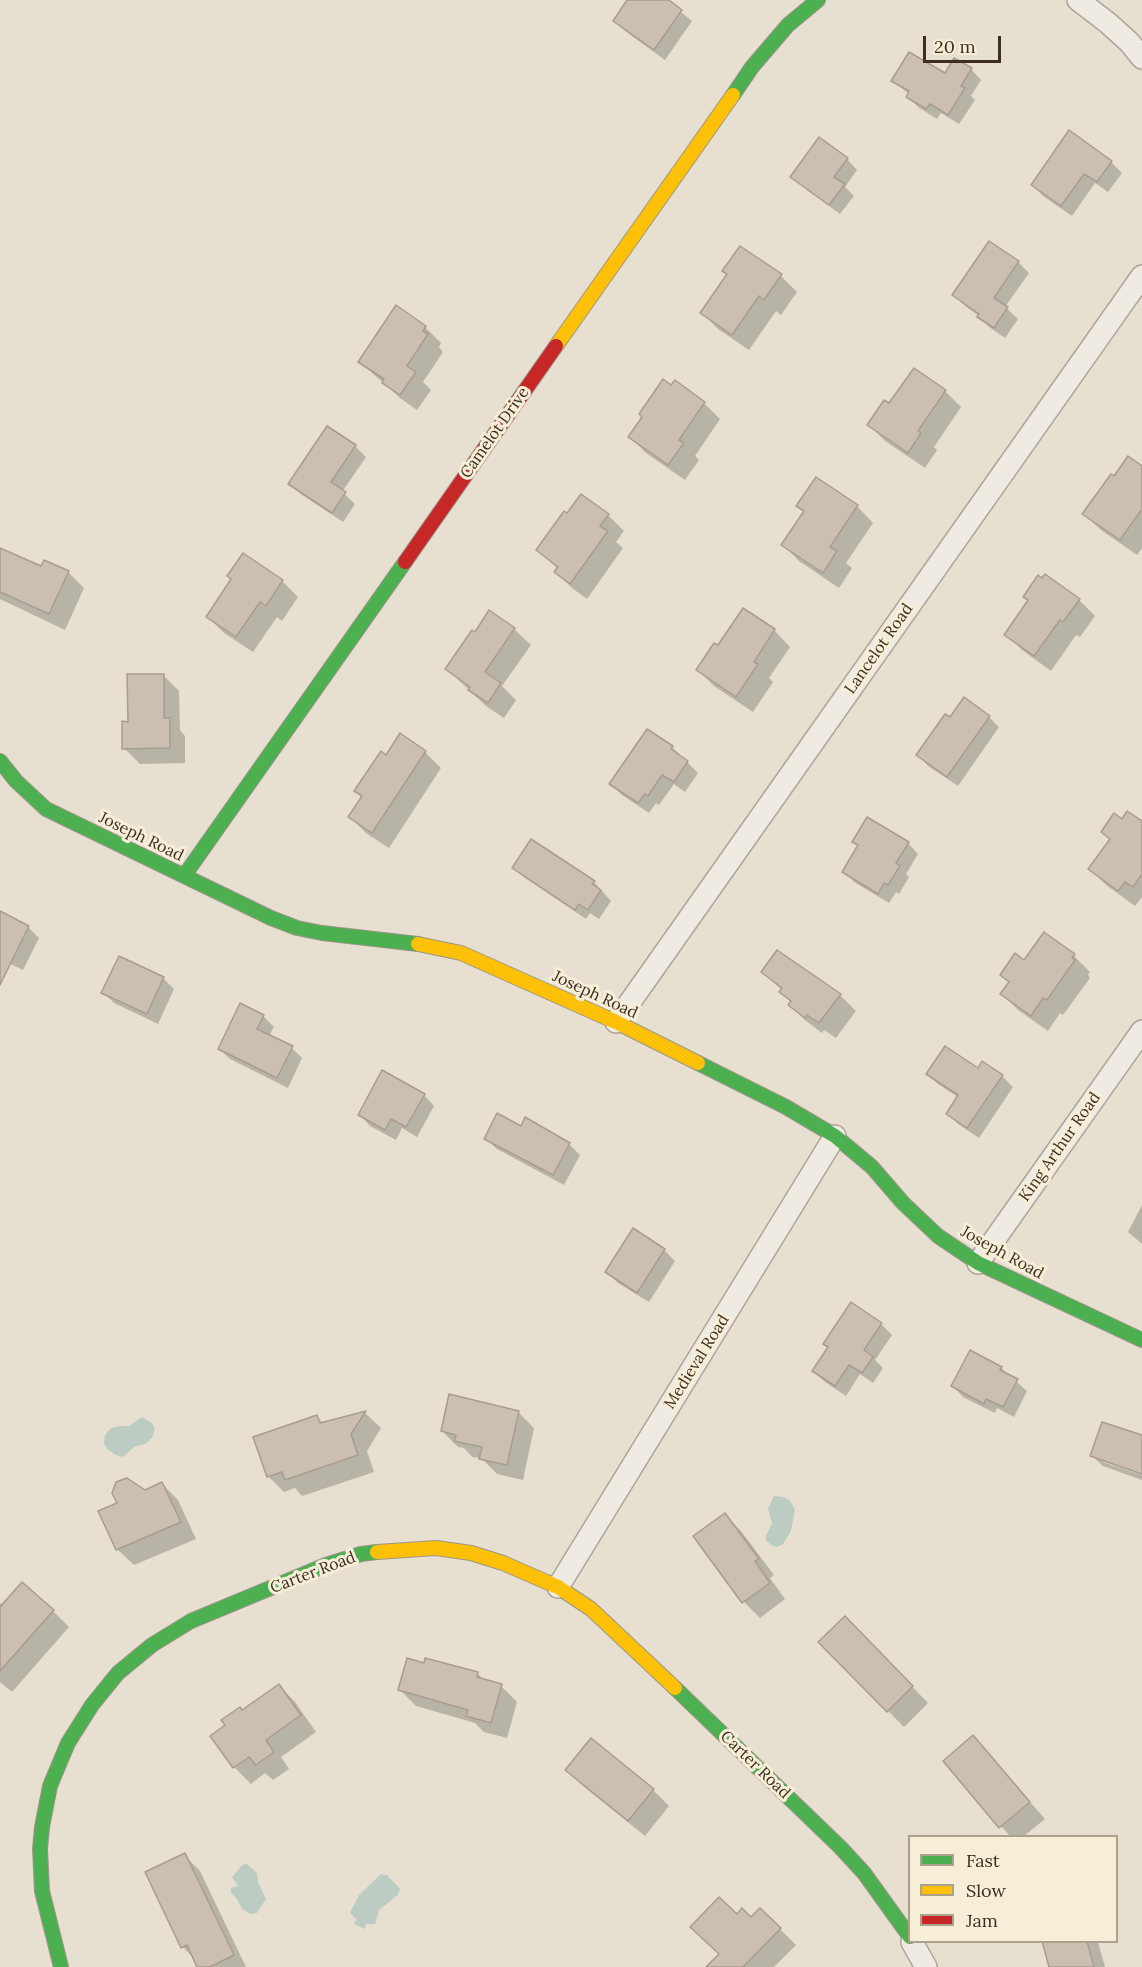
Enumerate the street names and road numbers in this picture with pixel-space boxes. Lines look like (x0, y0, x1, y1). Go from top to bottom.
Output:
street label: Camelot Drive (457, 384, 533, 482)
street label: Lancelot Road (841, 600, 917, 698)
street label: Joseph Road (96, 808, 186, 866)
street label: Joseph Road (549, 967, 641, 1023)
street label: King Arthur Road (1015, 1089, 1105, 1205)
street label: Joseph Road (957, 1222, 1047, 1284)
street label: Medieval Road (660, 1311, 734, 1413)
street label: Carter Road (268, 1548, 358, 1598)
street label: Carter Road (716, 1727, 794, 1803)

